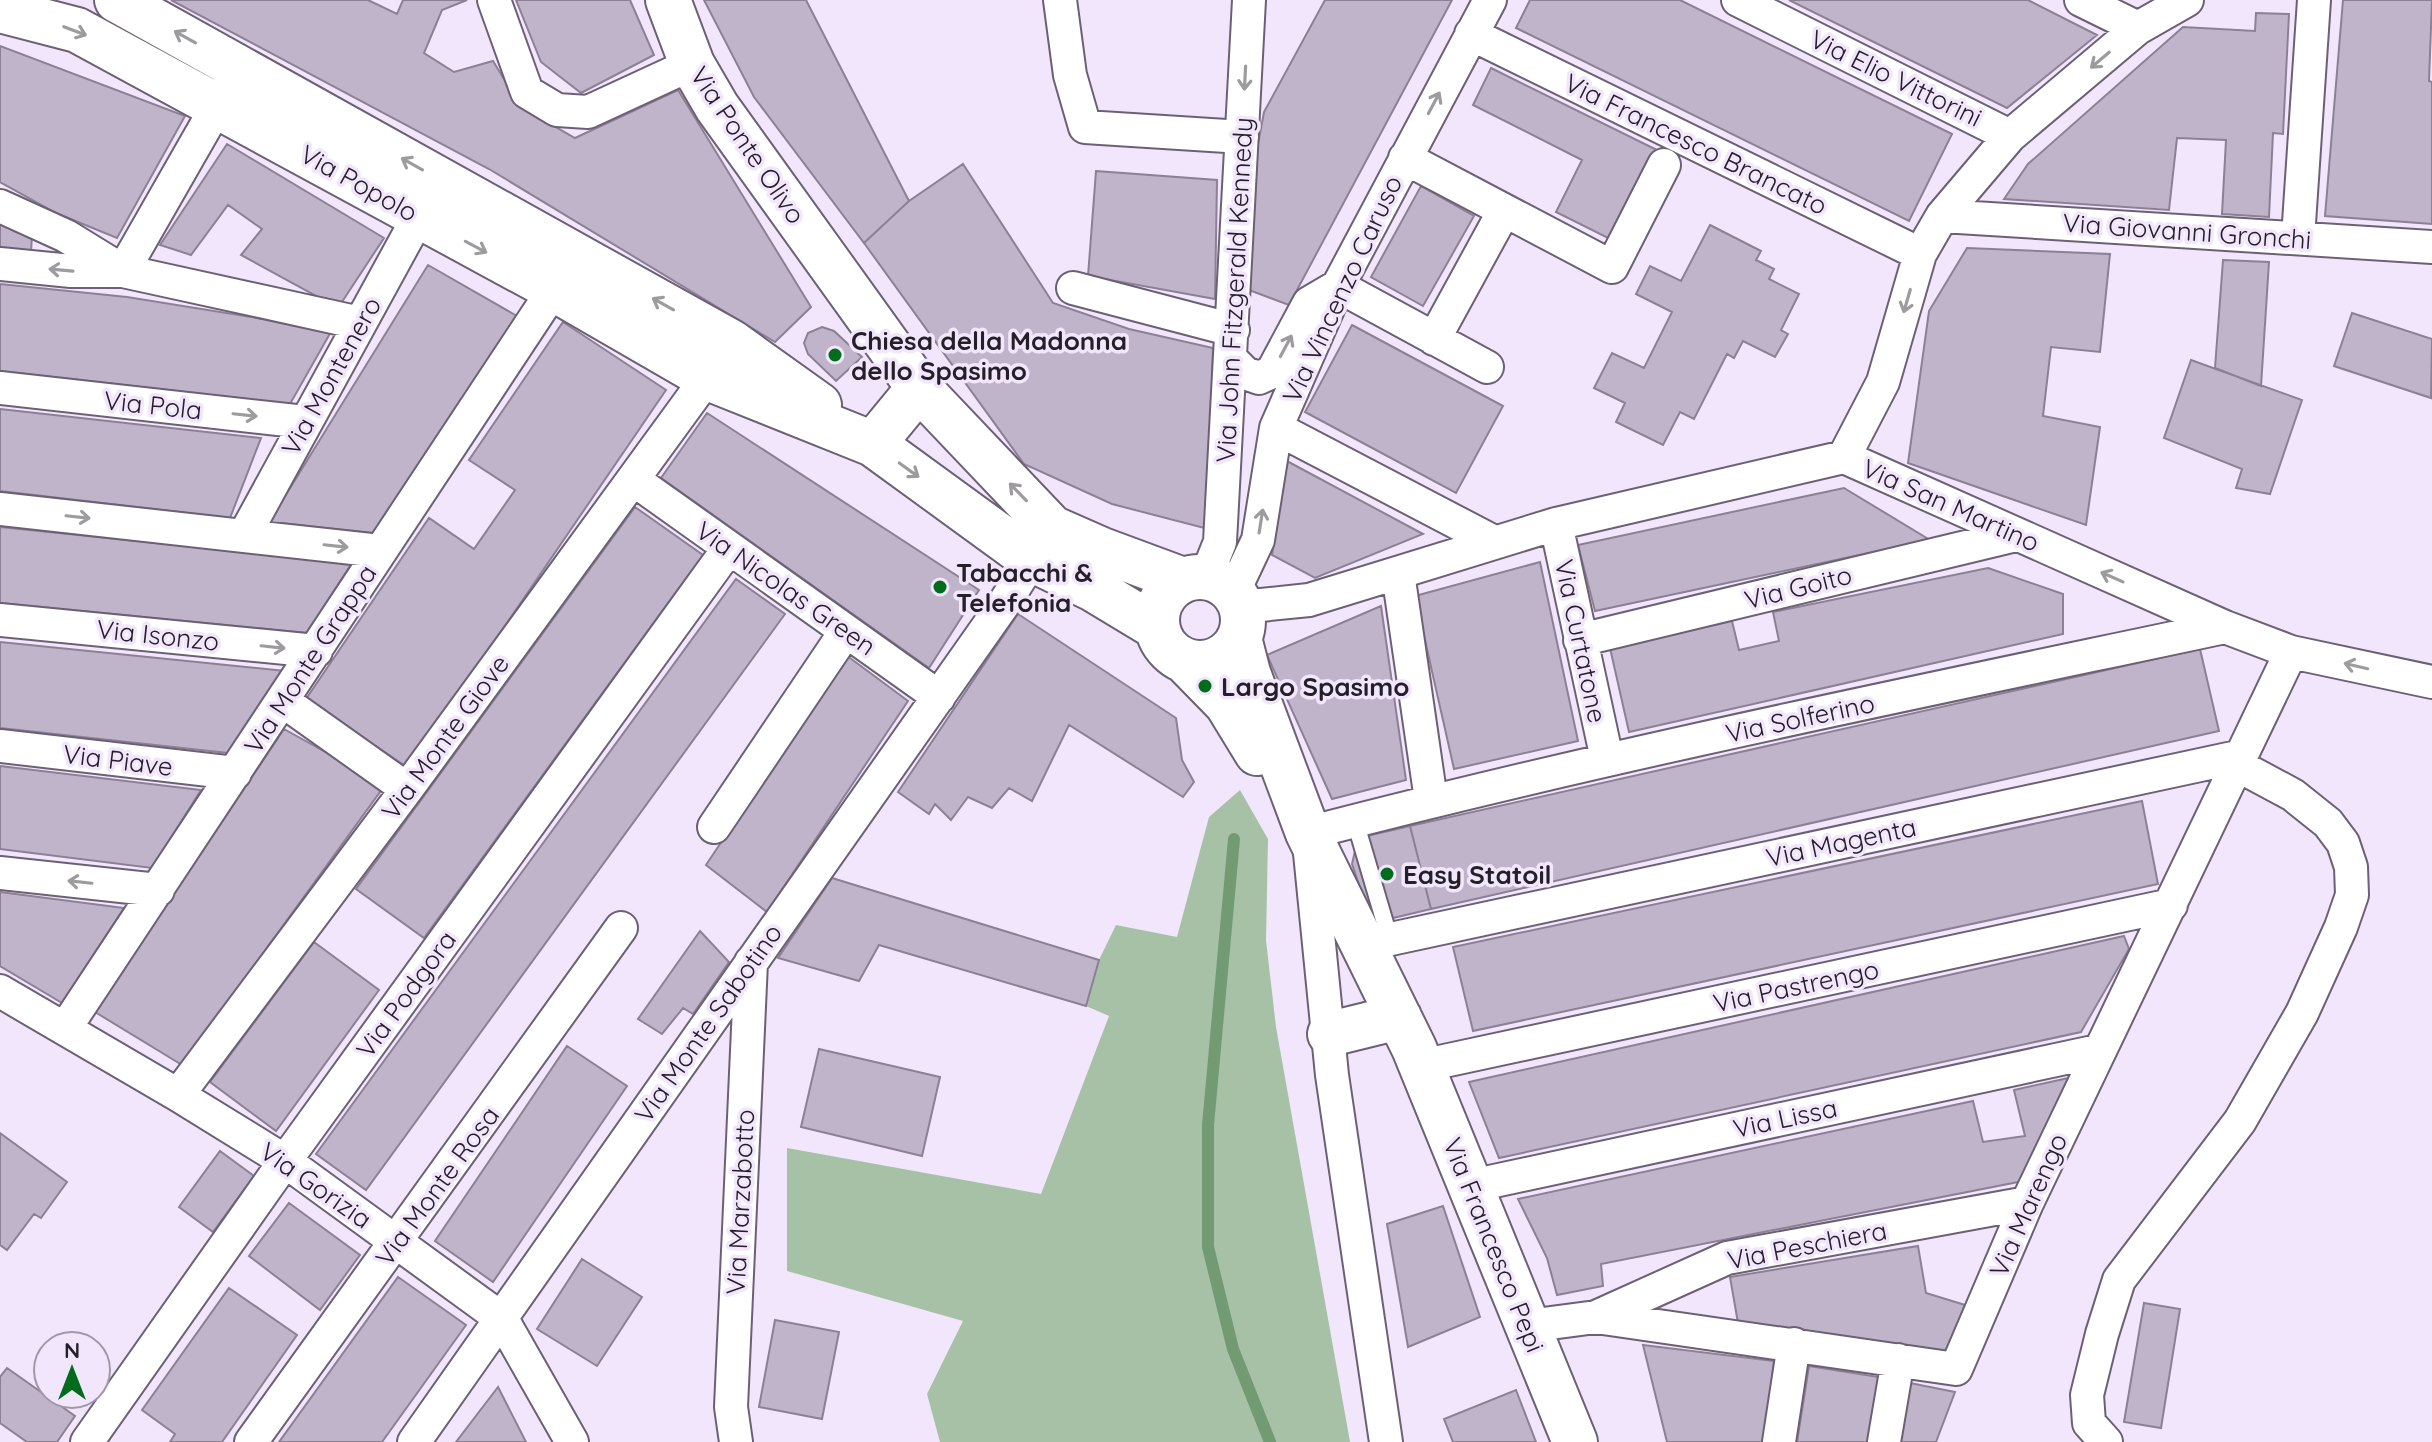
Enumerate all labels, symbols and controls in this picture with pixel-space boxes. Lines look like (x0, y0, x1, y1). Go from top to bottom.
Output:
street label: Via Elio Vittorini (1805, 22, 1987, 134)
one-way arrow (62, 25, 87, 39)
one-way arrow (173, 29, 197, 44)
one-way arrow (2090, 51, 2111, 69)
street label: Via Ponte Olivo (683, 60, 813, 230)
one-way arrow (1237, 64, 1252, 91)
street label: Via Francesco Brancato (1559, 66, 1833, 222)
one-way arrow (1427, 91, 1443, 115)
street label: Via John Fitzgerald Kennedy (1208, 116, 1260, 464)
street label: Via Popolo (294, 137, 424, 229)
one-way arrow (400, 155, 424, 171)
street label: Via Vincenzo Caruso (1275, 170, 1409, 408)
street label: Via Giovanni Gronchi (2062, 206, 2312, 256)
one-way arrow (464, 240, 488, 255)
one-way arrow (48, 262, 75, 277)
one-way arrow (1898, 288, 1913, 314)
street label: Via Montenero (274, 291, 388, 461)
one-way arrow (652, 296, 676, 311)
place label: Chiesa della Madonna dello Spasimo (851, 324, 1127, 387)
one-way arrow (1279, 334, 1295, 358)
marker: Chiesa della Madonna dello Spasimo (826, 346, 844, 364)
street label: Via Pola (102, 383, 204, 427)
one-way arrow (231, 408, 257, 423)
street label: Via San Martino (1857, 451, 2045, 559)
one-way arrow (897, 462, 919, 478)
one-way arrow (1009, 483, 1028, 502)
one-way arrow (1254, 509, 1269, 534)
one-way arrow (64, 510, 90, 525)
street label: Via Nicolas Green (690, 514, 882, 662)
one-way arrow (322, 538, 349, 553)
place label: Tabacchi & Telefonia (956, 556, 1093, 619)
street label: Via Curtatone (1548, 556, 1614, 726)
street label: Via Monte Grappa (236, 558, 384, 760)
street label: Via Goito (1741, 558, 1855, 616)
one-way arrow (2100, 569, 2125, 584)
marker: Tabacchi & Telefonia (931, 578, 949, 596)
street label: Via Isonzo (95, 612, 221, 658)
one-way arrow (259, 640, 286, 655)
street label: Via Monte Giove (374, 648, 516, 826)
one-way arrow (2343, 658, 2369, 673)
place label: Largo Spasimo (1221, 670, 1409, 703)
marker: Largo Spasimo (1196, 677, 1214, 695)
street label: Via Solferino (1723, 686, 1877, 750)
street label: Via Piave (61, 737, 175, 783)
street label: Via Magenta (1763, 810, 1919, 874)
place label: Easy Statoil (1403, 858, 1552, 891)
marker: Easy Statoil (1378, 865, 1396, 883)
one-way arrow (67, 874, 94, 889)
street label: Via Monte Sabotino (627, 917, 789, 1129)
street label: Via Podgora (349, 924, 463, 1064)
street label: Via Pastrengo (1710, 952, 1882, 1020)
street label: Via Lissa (1730, 1091, 1840, 1145)
street label: Via Monte Rosa (368, 1100, 506, 1272)
street label: Via Marzabotto (719, 1108, 761, 1296)
street label: Via Marengo (1982, 1128, 2074, 1282)
street label: Via Francesco Pepi (1436, 1133, 1552, 1357)
street label: Via Gorizia (254, 1135, 378, 1235)
street label: Via Peschiera (1724, 1213, 1890, 1277)
north arrow (32, 1330, 112, 1410)
text: N (64, 1336, 80, 1364)

